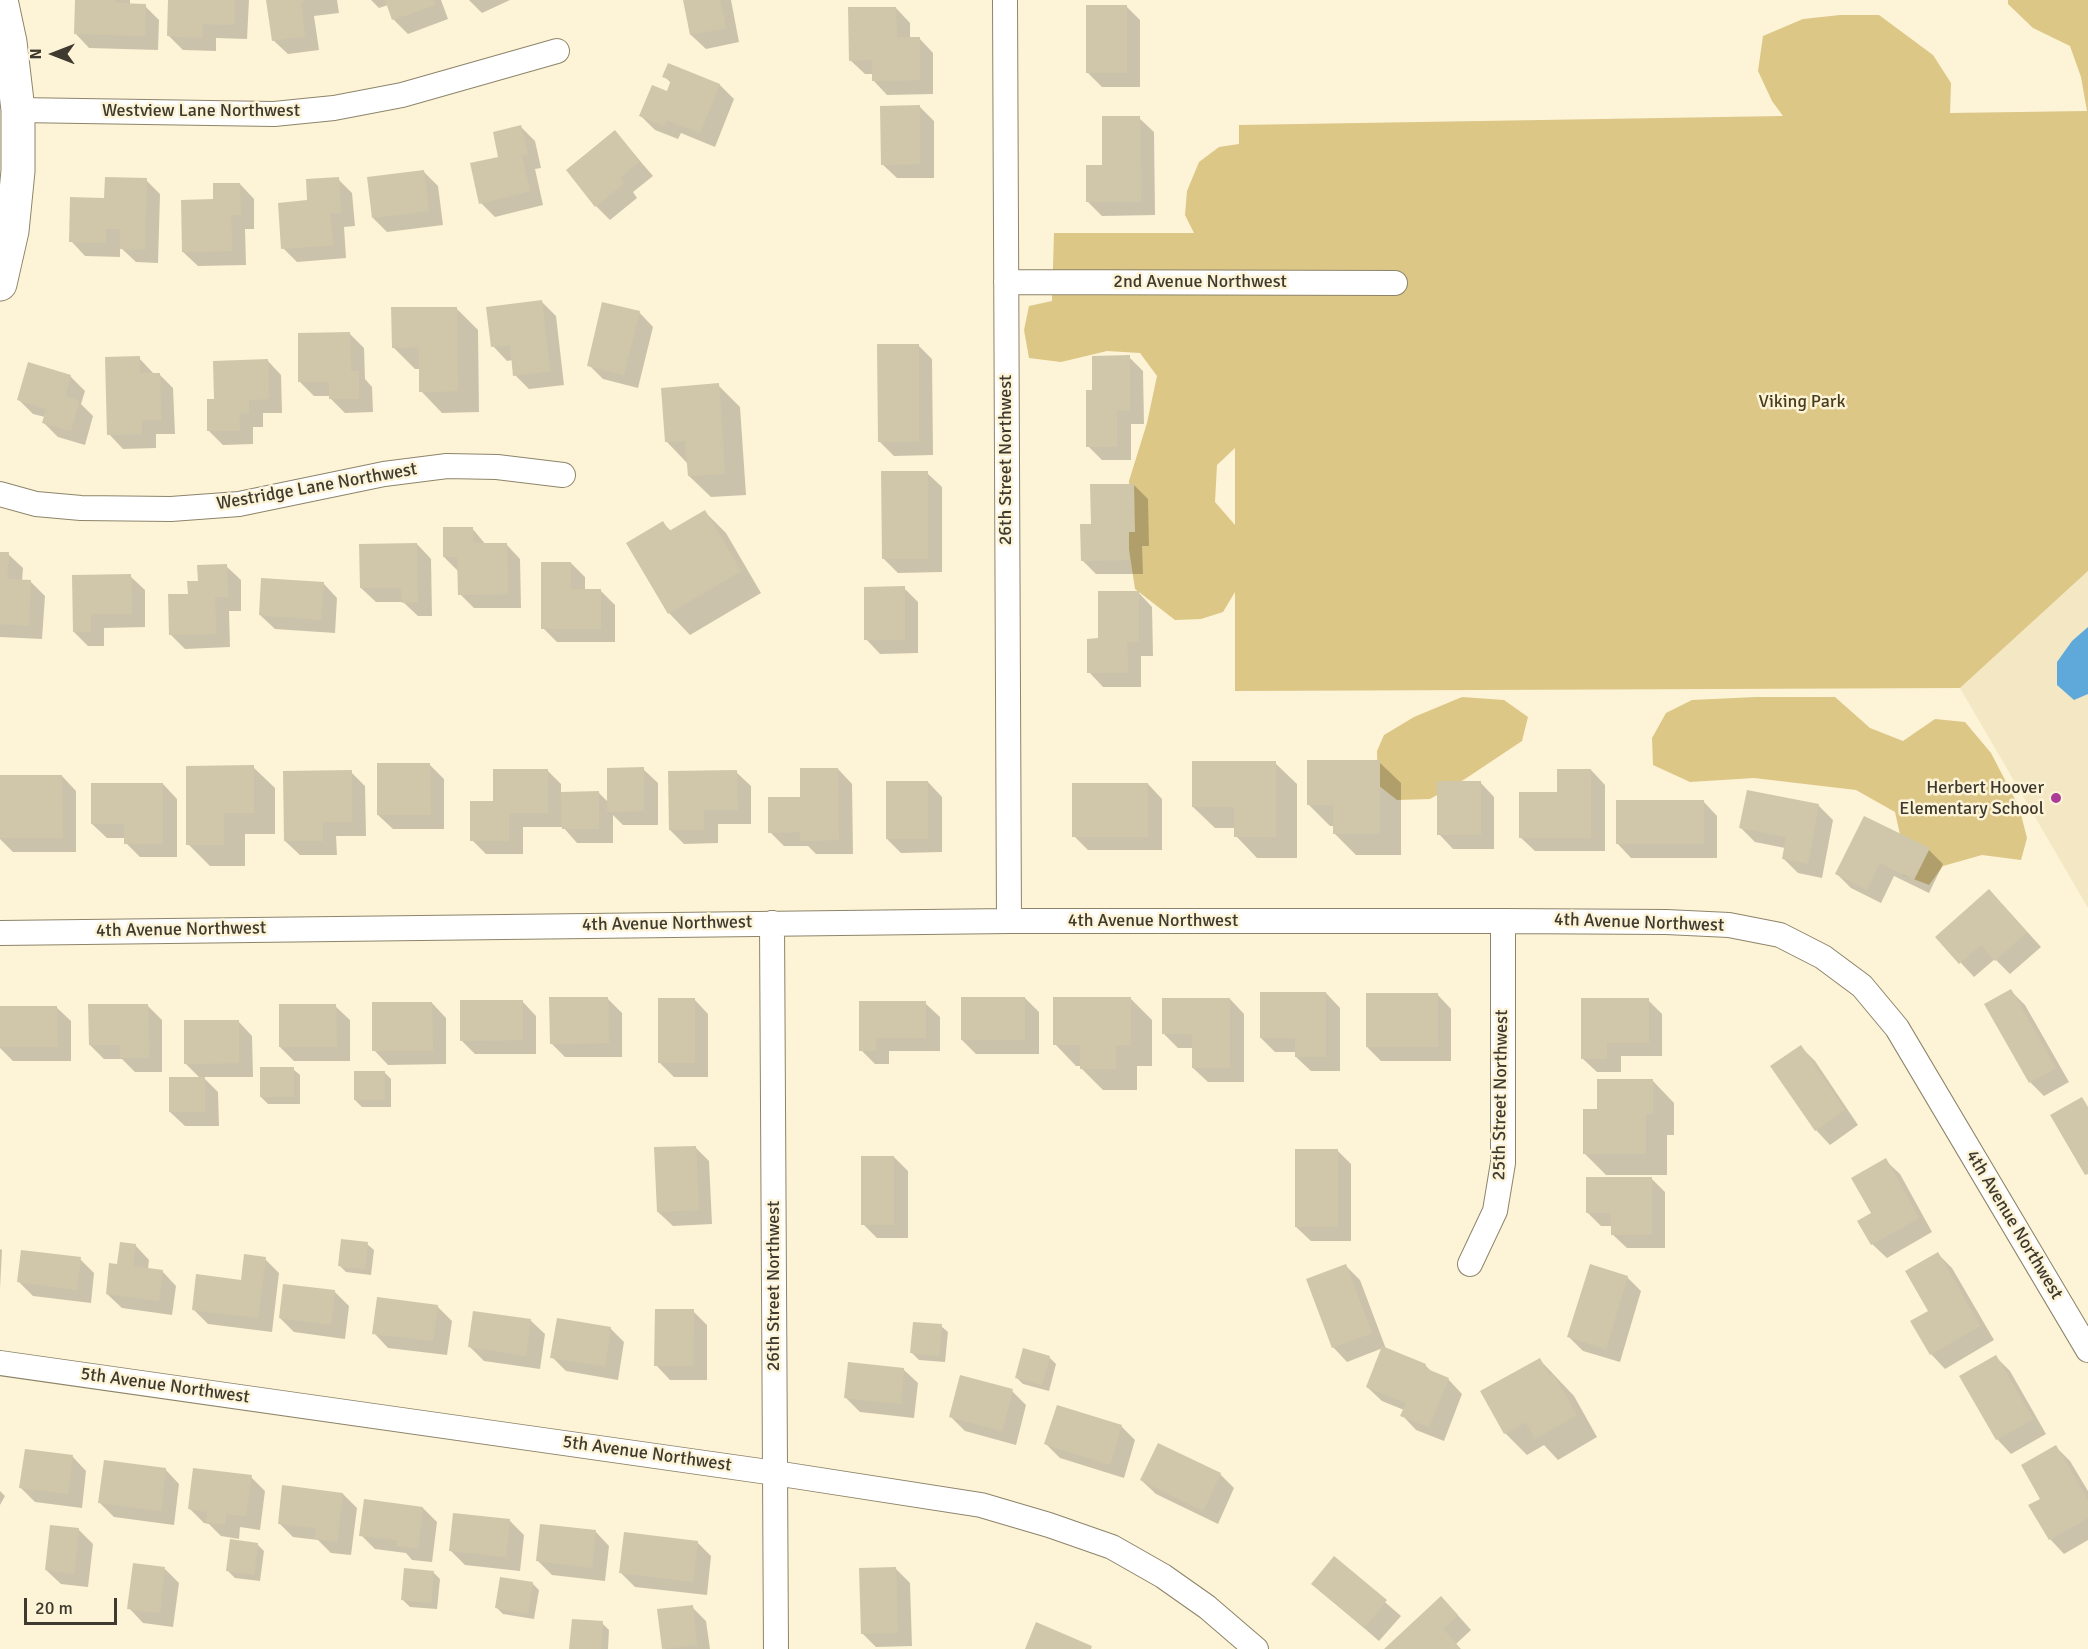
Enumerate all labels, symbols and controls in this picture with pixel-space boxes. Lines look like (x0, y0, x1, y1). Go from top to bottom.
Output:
north arrow (24, 24, 84, 84)
text: N (26, 48, 46, 60)
street label: Westview Lane Northwest (102, 100, 300, 122)
street label: 2nd Avenue Northwest (1113, 271, 1287, 293)
street label: 26th Street Northwest (995, 375, 1017, 545)
park label: Viking Park (1759, 391, 1845, 413)
street label: Westridge Lane Northwest (215, 459, 419, 515)
place label: Herbert Hoover Elementary School (1899, 777, 2044, 820)
marker: Herbert Hoover Elementary School (2049, 791, 2063, 805)
street label: 4th Avenue Northwest (1553, 909, 1725, 937)
street label: 4th Avenue Northwest (1068, 910, 1238, 932)
street label: 4th Avenue Northwest (582, 912, 752, 936)
street label: 4th Avenue Northwest (96, 918, 266, 942)
street label: 25th Street Northwest (1489, 1009, 1513, 1181)
street label: 4th Avenue Northwest (1961, 1146, 2067, 1304)
street label: 26th Street Northwest (763, 1201, 785, 1371)
street label: 5th Avenue Northwest (79, 1363, 251, 1409)
street label: 5th Avenue Northwest (561, 1431, 733, 1477)
scale bar (27, 1586, 120, 1624)
text: 20 m (35, 1597, 73, 1619)

